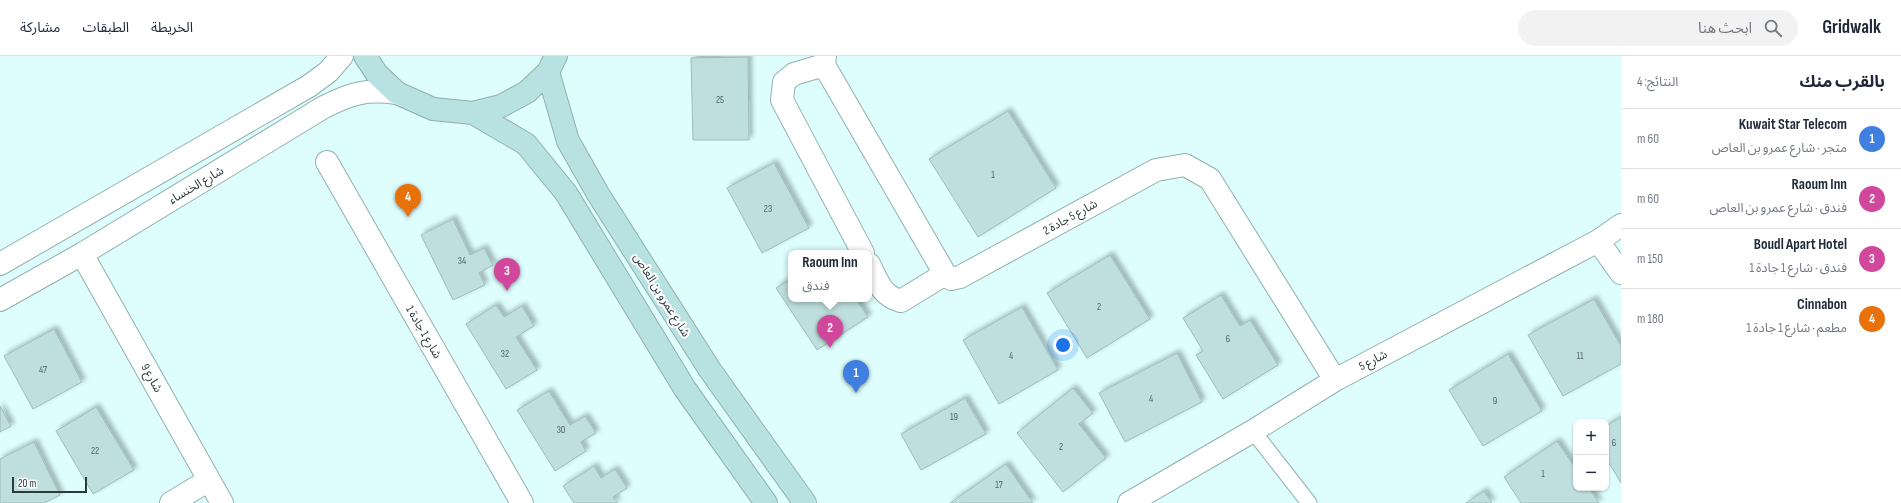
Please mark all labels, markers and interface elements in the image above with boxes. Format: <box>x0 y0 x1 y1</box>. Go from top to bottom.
search box <box>1518 10 1798 46</box>
text: Gridwalk <box>1822 16 1881 39</box>
icon: search <box>1762 17 1784 39</box>
text: مشاركة <box>20 19 60 36</box>
text: الطبقات <box>82 19 129 36</box>
text: الخريطة <box>151 19 193 36</box>
text: ابحث هنا <box>1698 19 1752 38</box>
text: بالقرب منك <box>1799 72 1885 92</box>
text: النتائج: 4 <box>1637 74 1678 90</box>
house number: 25 <box>716 94 724 106</box>
text: Kuwait Star Telecom <box>1739 115 1847 134</box>
text: 60 m <box>1637 131 1659 147</box>
text: 1 <box>1869 131 1875 147</box>
text: متجر · شارع عمرو بن العاص <box>1712 140 1847 156</box>
street label: شارع الخنساء <box>166 163 227 209</box>
house number: 1 <box>991 169 995 181</box>
text: Raoum Inn <box>1792 175 1847 194</box>
pin: 4 <box>395 184 421 217</box>
text: 60 m <box>1637 191 1659 207</box>
text: 2 <box>1869 191 1875 207</box>
street label: شارع 5 جادة 2 <box>1040 196 1101 239</box>
text: فندق · شارع عمرو بن العاص <box>1709 200 1847 216</box>
house number: 23 <box>764 203 772 215</box>
text: Boudl Apart Hotel <box>1754 235 1847 254</box>
popup <box>788 250 872 302</box>
street label: شارع عمرو بن العاص <box>629 251 693 340</box>
text: 150 m <box>1637 251 1663 267</box>
text: 3 <box>1869 251 1875 267</box>
text: Raoum Inn <box>802 253 858 272</box>
house number: 34 <box>458 255 466 267</box>
pin: 3 <box>494 258 520 291</box>
text: فندق · شارع 1 جادة 1 <box>1749 260 1847 276</box>
text: فندق <box>802 278 830 294</box>
text: Cinnabon <box>1797 295 1847 314</box>
house number: 2 <box>1097 301 1101 313</box>
street label: شارع 1 جادة 1 <box>402 303 445 362</box>
text: 180 m <box>1637 311 1663 327</box>
text: 4 <box>1869 311 1875 327</box>
pin: 2 <box>817 315 843 348</box>
text: مطعم · شارع 1 جادة 1 <box>1747 320 1847 336</box>
house number: 6 <box>1226 333 1230 345</box>
your location <box>1053 335 1073 355</box>
street label: شارع 5 <box>1356 347 1391 375</box>
house number: 32 <box>501 348 509 360</box>
house number: 4 <box>1009 350 1013 362</box>
house number: 11 <box>1577 350 1584 362</box>
pin: 1 <box>843 360 869 393</box>
street label: شارع 9 <box>137 361 166 396</box>
house number: 47 <box>39 364 47 376</box>
house number: 4 <box>1149 393 1153 405</box>
house number: 9 <box>1493 395 1497 407</box>
house number: 19 <box>950 411 958 423</box>
map controls <box>1573 419 1609 491</box>
button: + <box>1573 419 1609 455</box>
house number: 30 <box>557 424 565 436</box>
house number: 6 <box>1612 437 1616 449</box>
house number: 2 <box>1059 441 1063 453</box>
house number: 22 <box>91 445 99 457</box>
button: − <box>1573 455 1609 491</box>
house number: 1 <box>1541 468 1545 480</box>
scale bar <box>12 475 87 494</box>
text: 20 m <box>18 477 36 490</box>
house number: 17 <box>995 479 1003 491</box>

